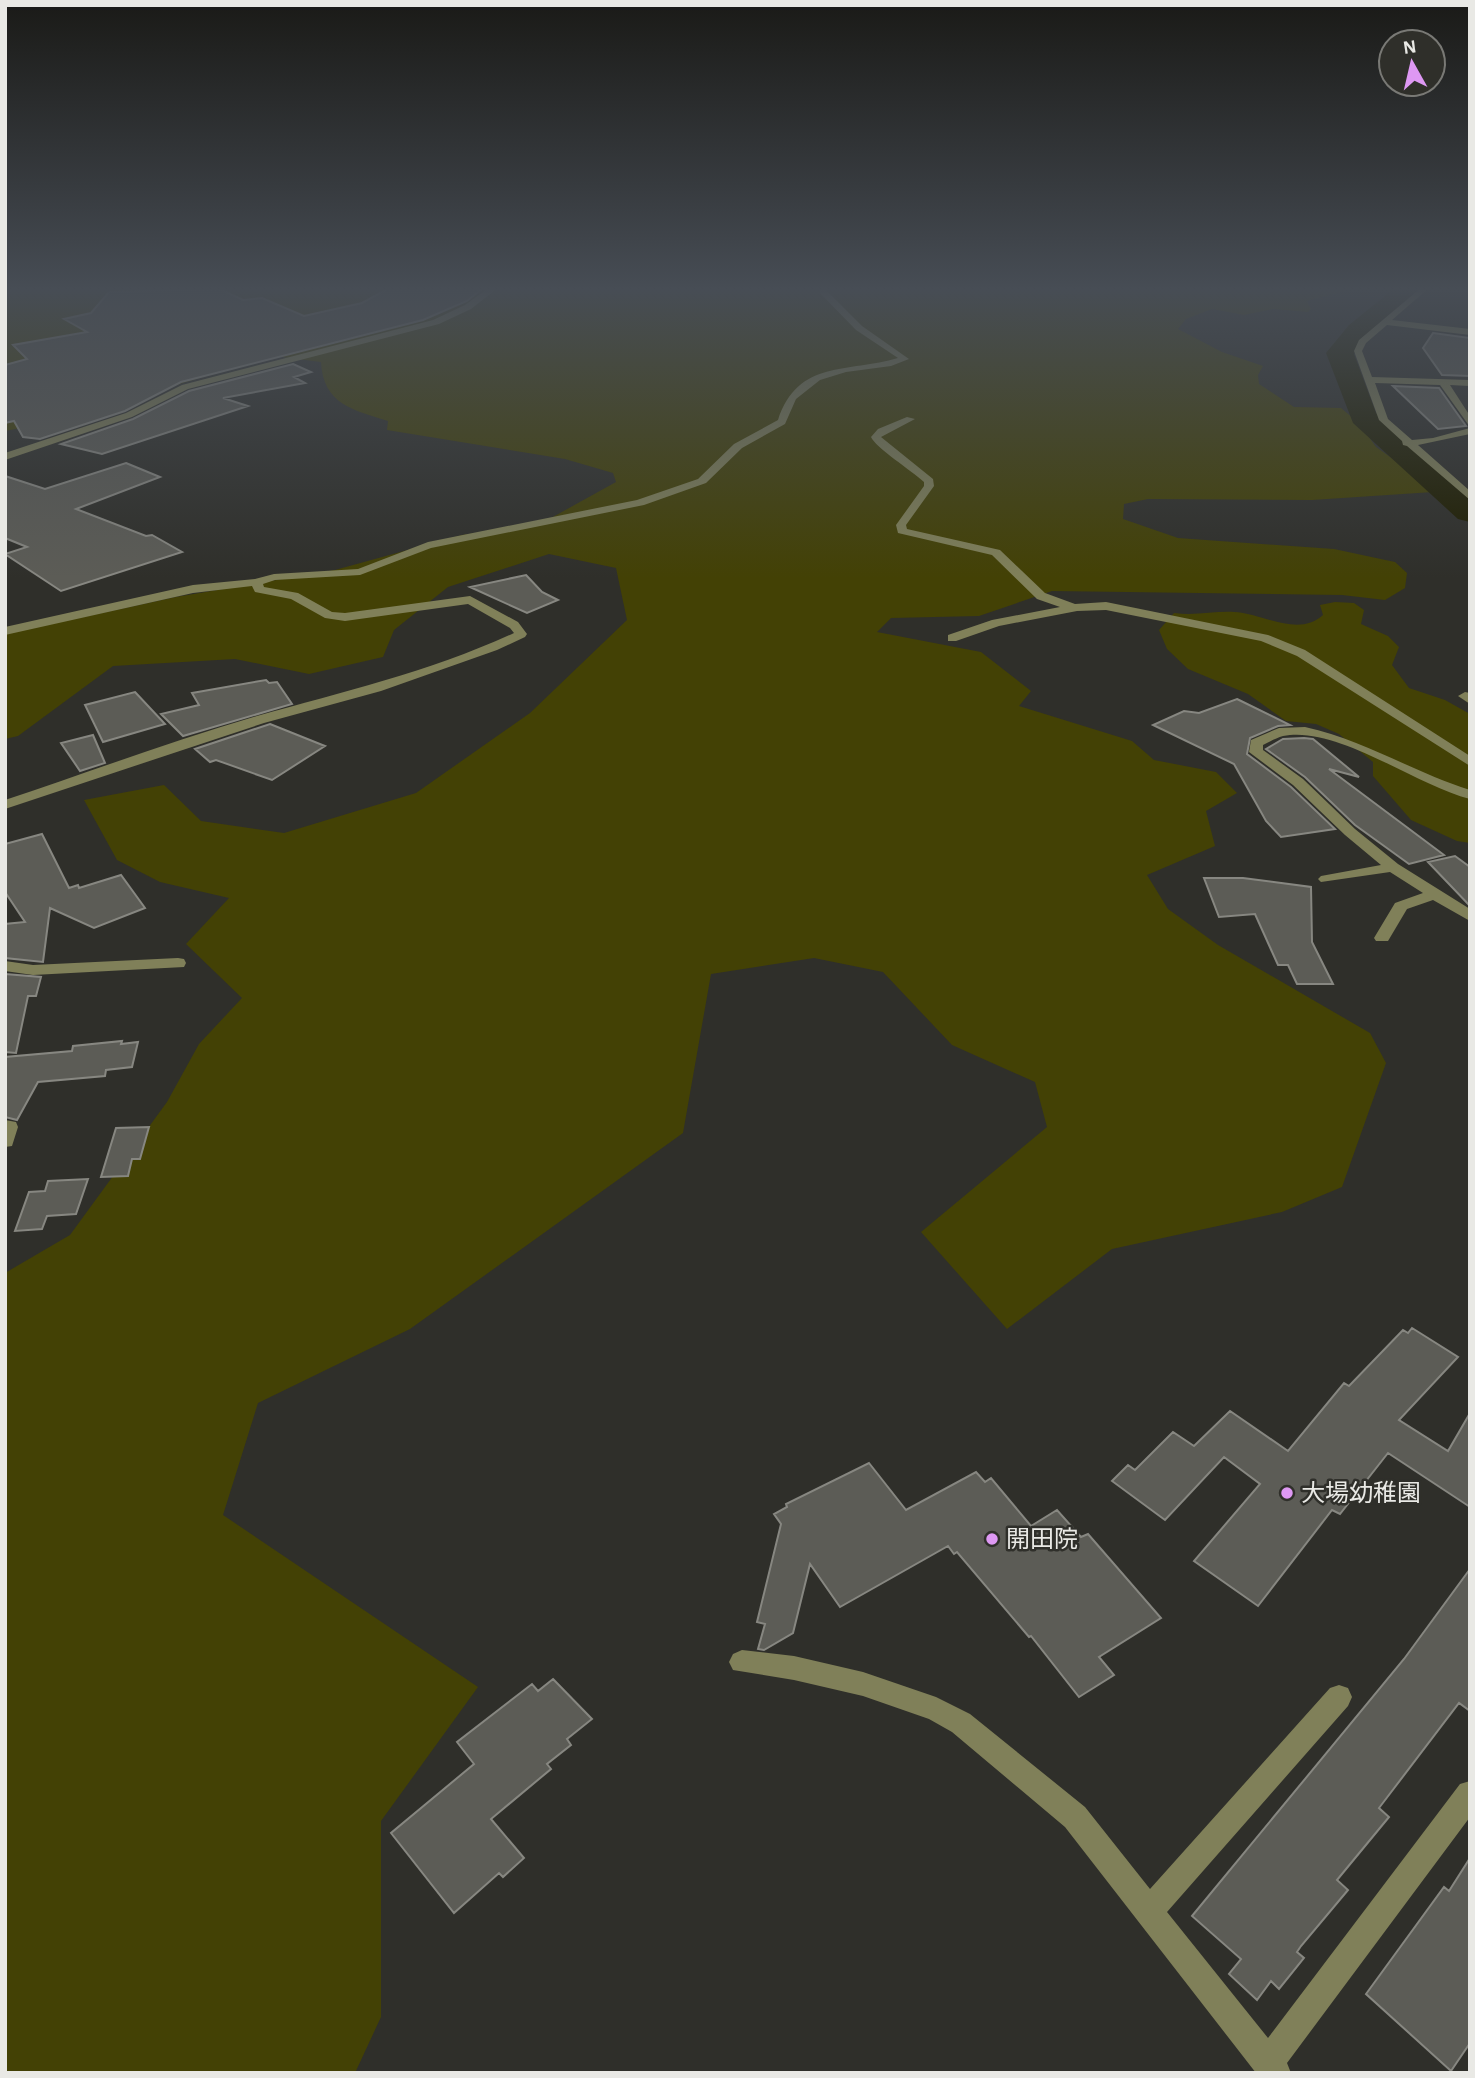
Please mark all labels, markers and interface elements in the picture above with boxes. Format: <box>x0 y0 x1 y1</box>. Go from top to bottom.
north arrow <box>1377 28 1447 98</box>
text: N <box>1402 37 1418 58</box>
place label: 大場幼稚園 <box>1301 1480 1421 1506</box>
marker: 大場幼稚園 <box>1279 1485 1295 1501</box>
place label: 開田院 <box>1006 1527 1078 1552</box>
marker: 開田院 <box>984 1531 1000 1547</box>

